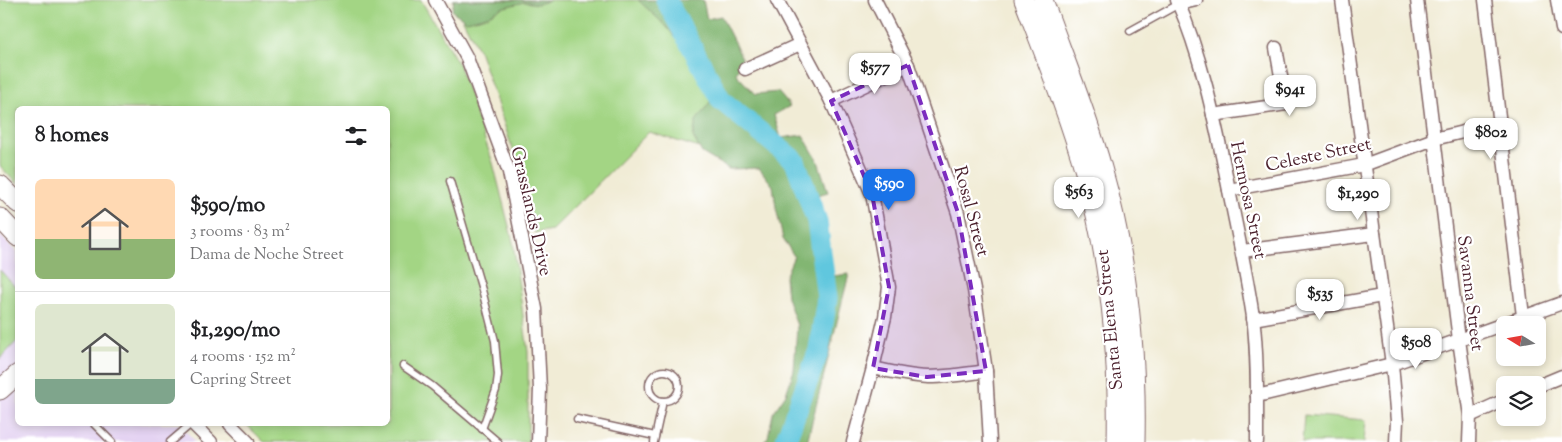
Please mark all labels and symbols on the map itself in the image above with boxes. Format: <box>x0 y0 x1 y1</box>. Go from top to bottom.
pin: $577 <box>845 52 905 95</box>
pin: $941 <box>1260 74 1320 117</box>
pin: $802 <box>1461 118 1521 160</box>
street label: Celeste Street <box>1263 132 1374 180</box>
street label: Hermosa Street <box>1222 139 1272 262</box>
street label: Grasslands Drive <box>503 144 558 279</box>
street label: Rosal Street <box>945 163 995 260</box>
pin: $590 <box>859 168 919 211</box>
pin: $563 <box>1049 176 1109 219</box>
pin: $1,290 <box>1317 178 1399 221</box>
street label: Savanna Street <box>1449 234 1489 353</box>
street label: Santa Elena Street <box>1091 248 1131 391</box>
pin: $535 <box>1290 278 1350 321</box>
north arrow <box>1496 316 1546 366</box>
pin: $508 <box>1386 328 1446 370</box>

